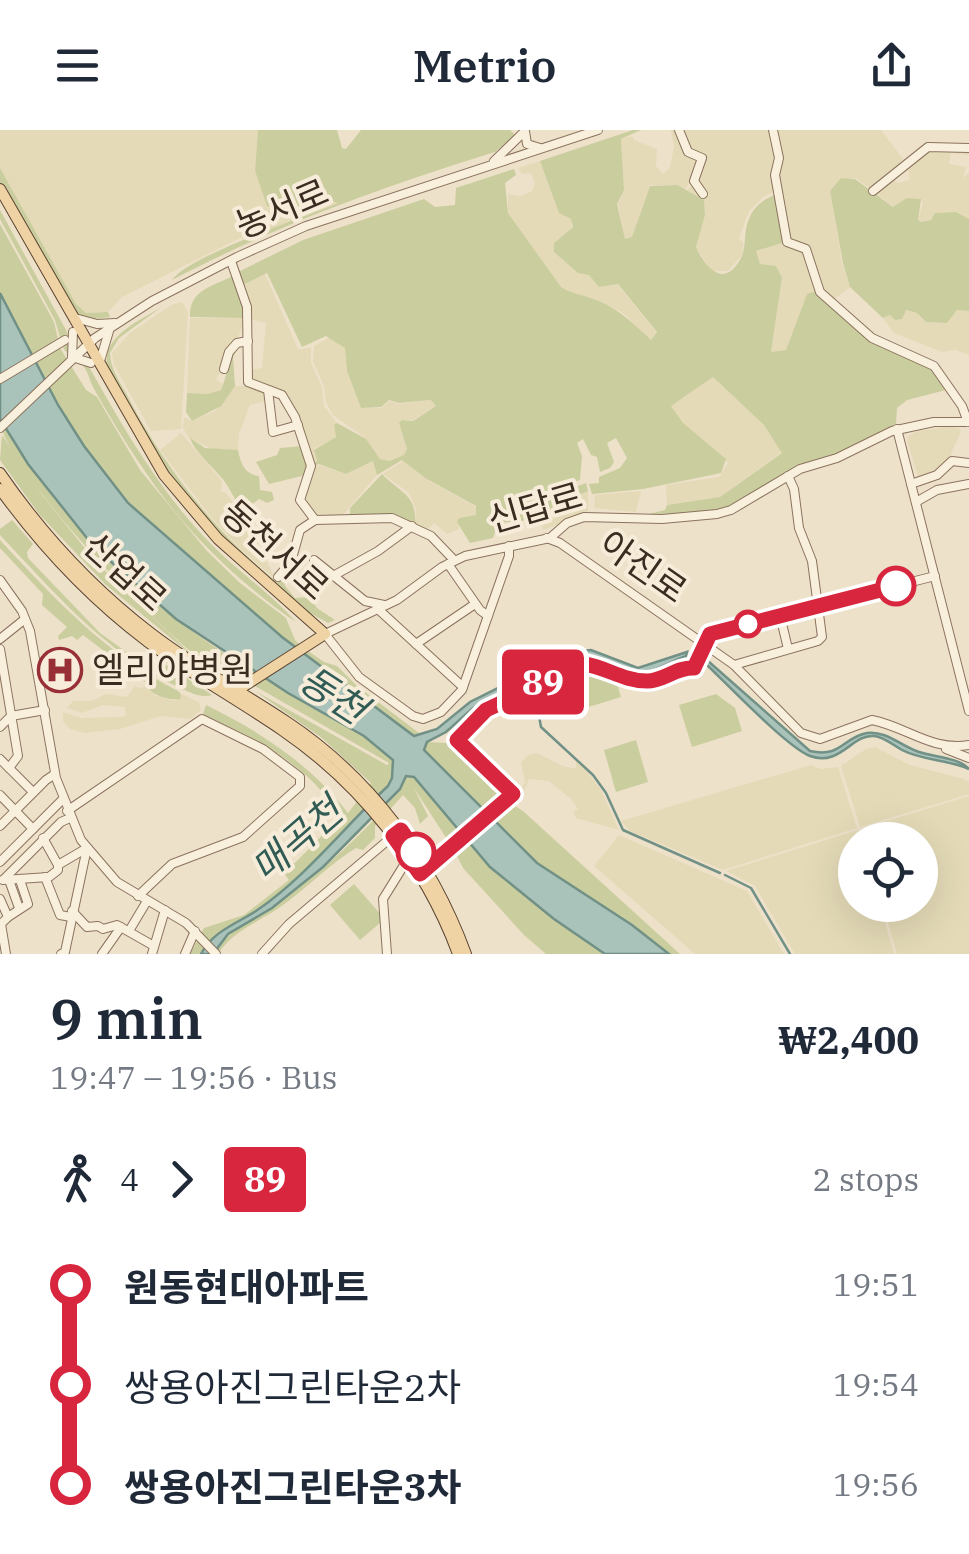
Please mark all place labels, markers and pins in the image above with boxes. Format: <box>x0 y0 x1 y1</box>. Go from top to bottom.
unlabelled marker <box>877 567 915 605</box>
unlabelled marker <box>735 611 761 637</box>
place label: 엘리야병원 <box>92 646 253 692</box>
hospital icon: 엘리야병원 <box>37 647 83 693</box>
unlabelled marker <box>397 833 435 871</box>

